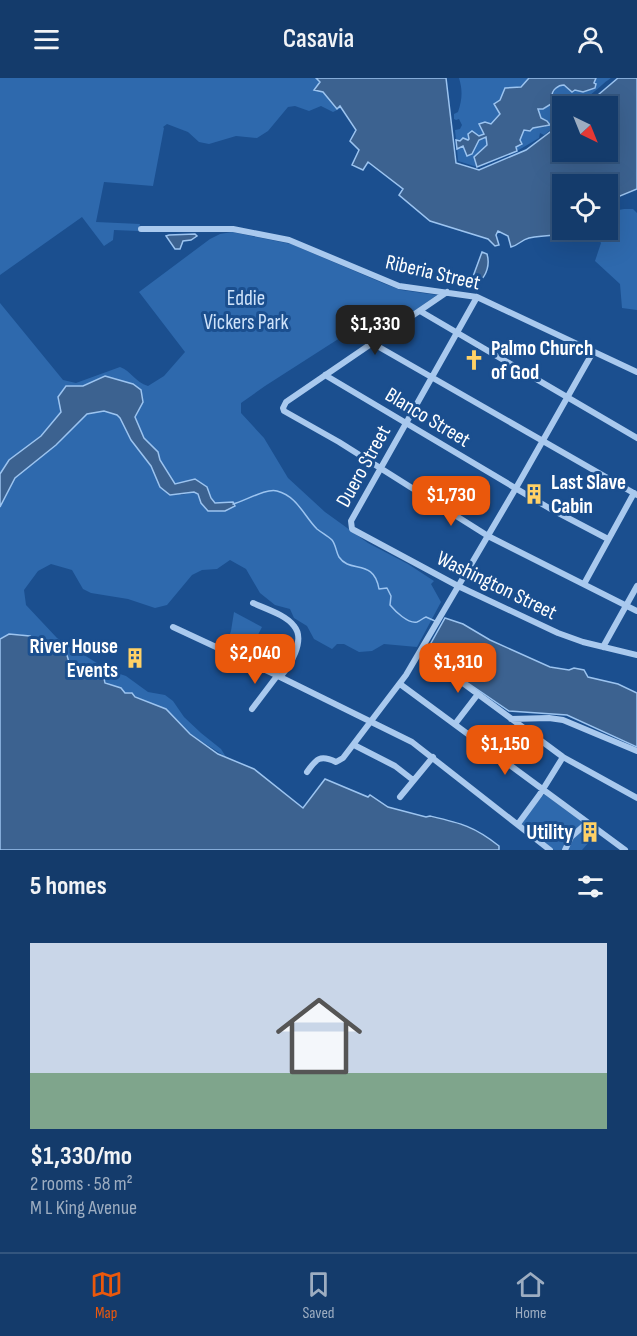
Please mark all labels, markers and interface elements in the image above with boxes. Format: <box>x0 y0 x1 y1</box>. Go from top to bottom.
icon: menu <box>30 23 63 56</box>
text: Casavia <box>283 23 354 55</box>
icon: person <box>574 23 607 56</box>
north arrow <box>552 96 618 162</box>
map controls <box>552 96 618 240</box>
button: locate <box>552 174 618 240</box>
street label: Riberia Street <box>383 249 483 296</box>
park label: Eddie Vickers Park <box>203 286 289 335</box>
pin: $1,330 <box>326 305 424 356</box>
text: $1,330 <box>350 312 400 336</box>
place label: Palmo Church of God <box>491 336 593 385</box>
church icon: Palmo Church of God <box>462 348 486 372</box>
street label: Blanco Street <box>381 382 475 453</box>
street label: Duero Street <box>331 421 396 511</box>
place label: Last Slave Cabin <box>551 470 626 519</box>
pin: $1,730 <box>402 476 500 527</box>
building icon: Last Slave Cabin <box>522 482 546 506</box>
text: $1,730 <box>426 483 476 507</box>
street label: Washington Street <box>433 546 561 625</box>
place label: River House Events <box>30 634 118 683</box>
pin: $2,040 <box>206 634 304 685</box>
text: $2,040 <box>229 641 281 665</box>
pin: $1,310 <box>409 643 507 694</box>
building icon: River House Events <box>123 646 147 670</box>
text: $1,310 <box>433 650 483 674</box>
pin: $1,150 <box>456 725 554 776</box>
text: $1,150 <box>480 732 530 756</box>
place label: Utility <box>526 820 573 845</box>
building icon: Utility <box>578 820 602 844</box>
icon: filters <box>574 870 607 903</box>
text: 5 homes <box>30 871 107 902</box>
icon: home <box>265 982 373 1090</box>
text: $1,330/mo <box>30 1141 132 1172</box>
text: 2 rooms · 58 m² <box>30 1172 133 1196</box>
text: M L King Avenue <box>30 1196 137 1220</box>
tab: Map <box>90 1268 123 1323</box>
tab: Saved <box>302 1268 335 1323</box>
tab: Home <box>514 1268 547 1323</box>

